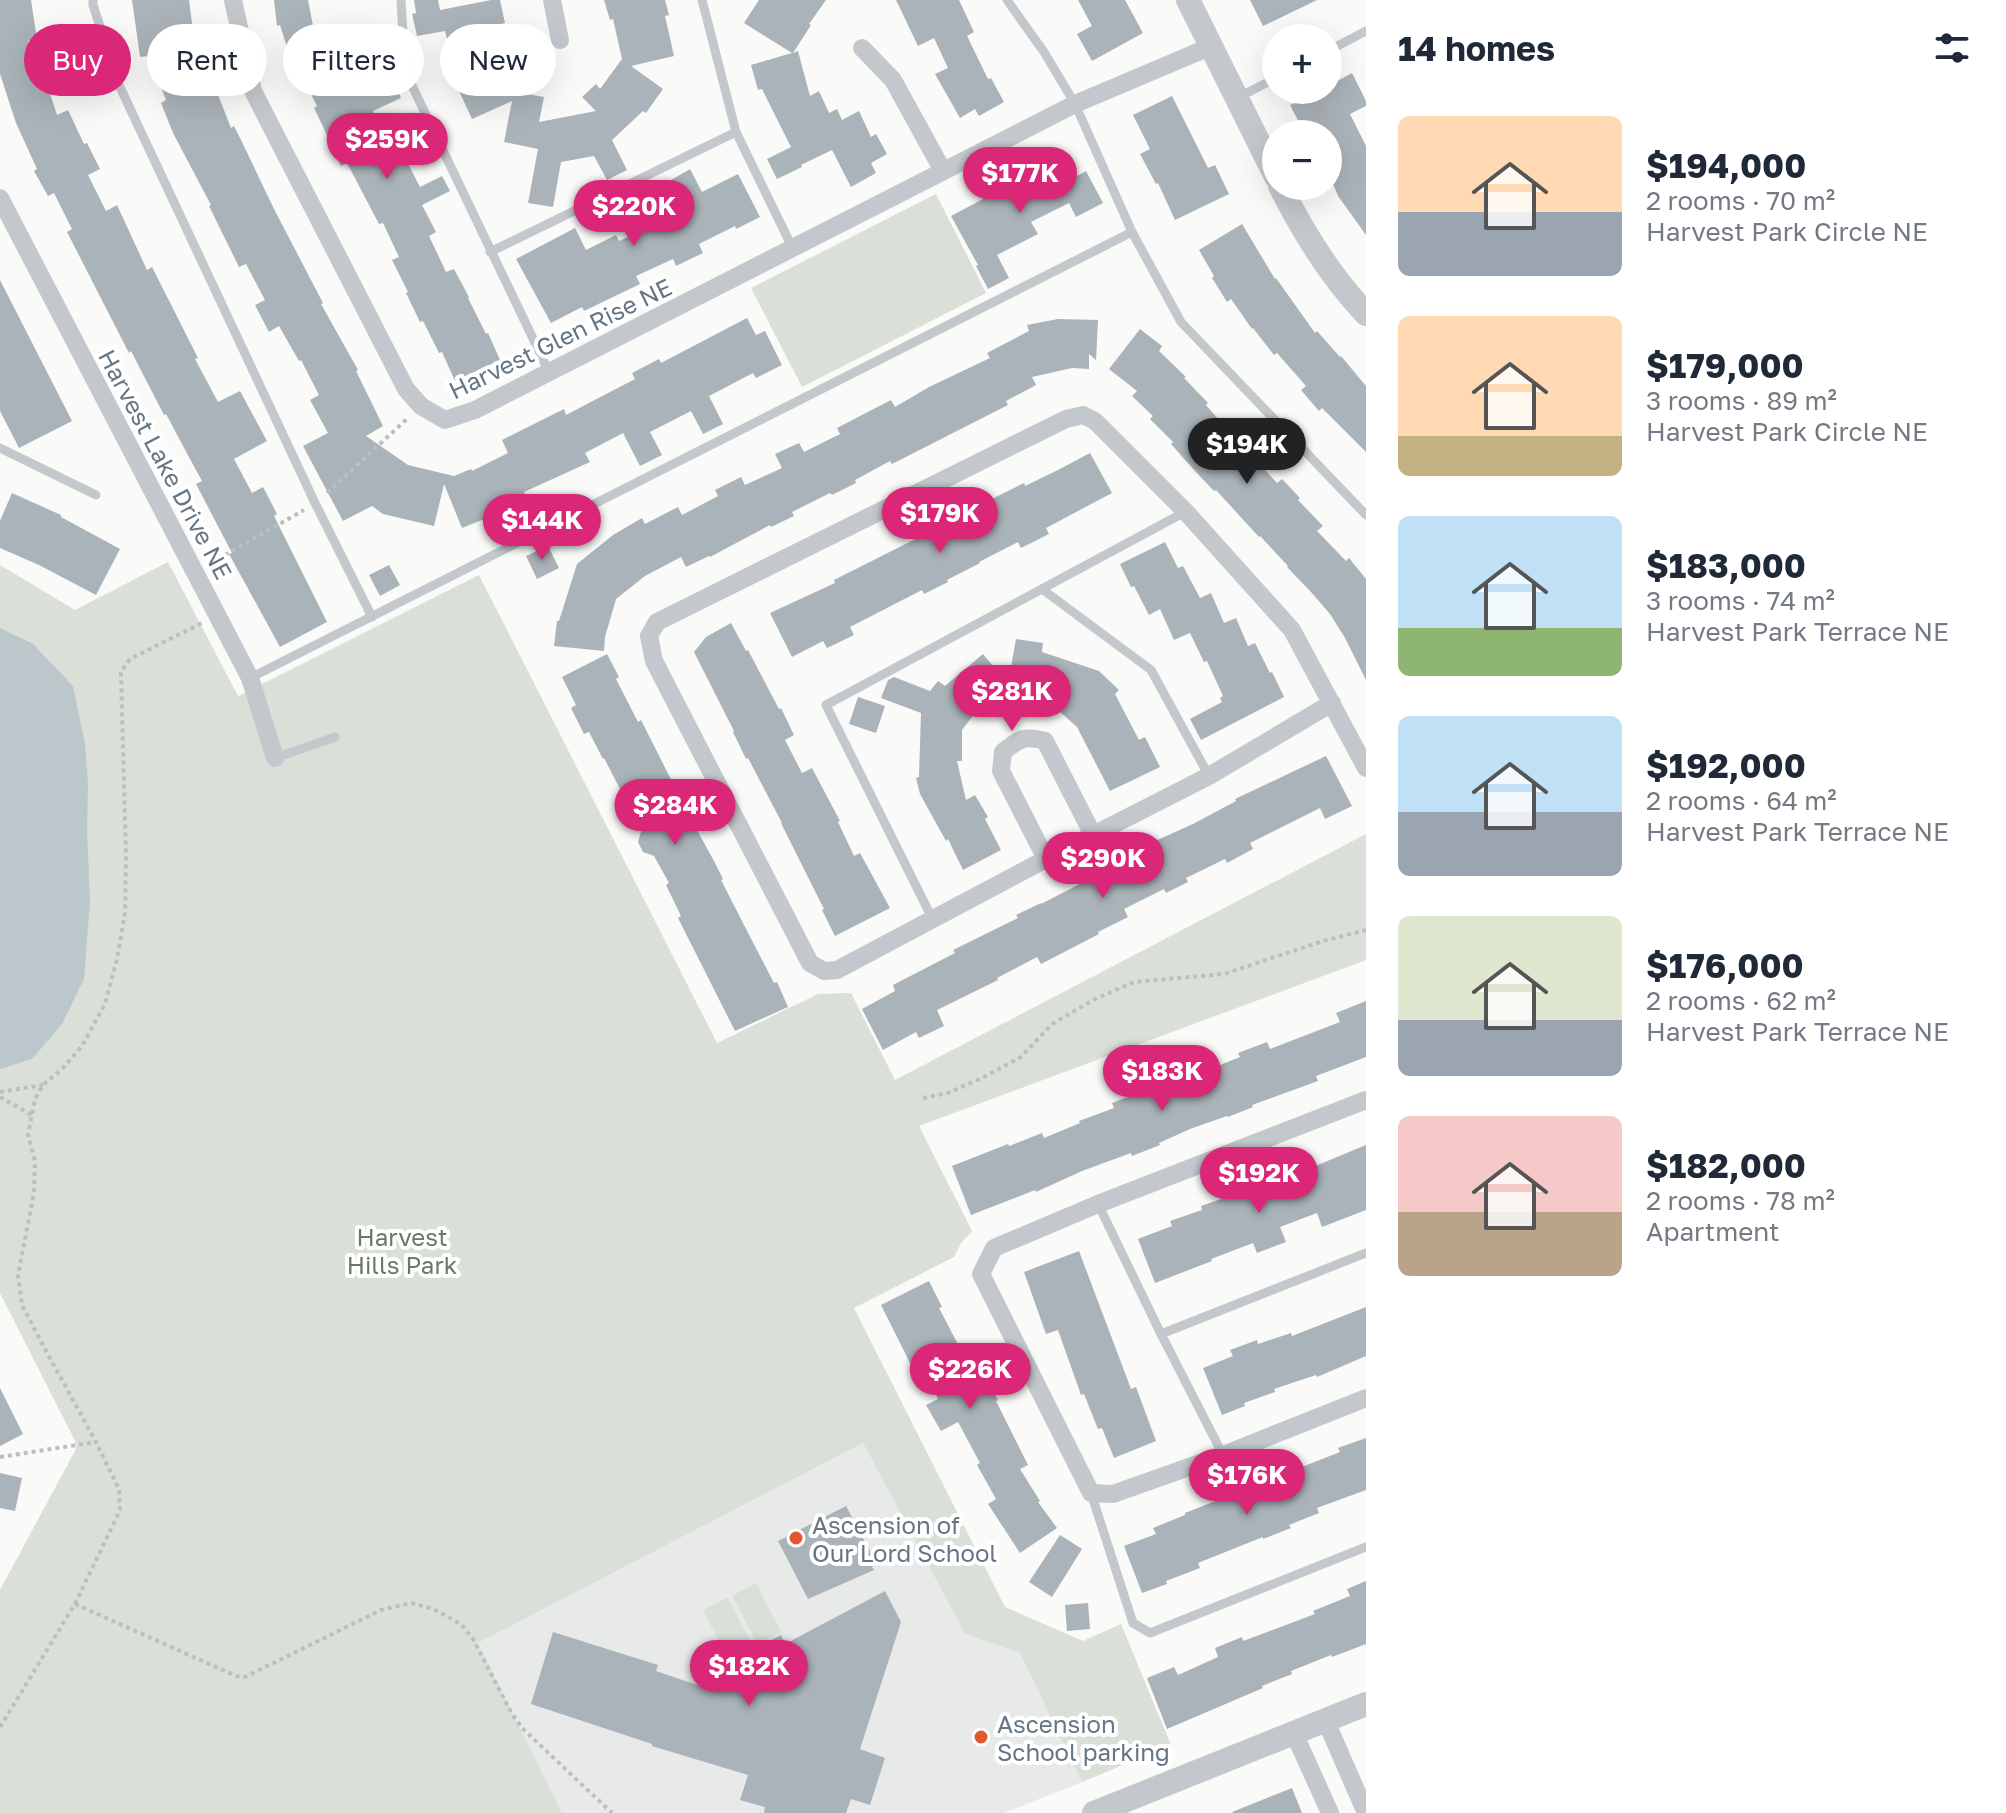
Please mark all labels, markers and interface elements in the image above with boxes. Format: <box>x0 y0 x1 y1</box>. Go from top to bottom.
chip: Buy <box>24 24 131 96</box>
chip: Rent <box>147 24 267 96</box>
chip: Filters <box>283 24 424 96</box>
chip: New <box>440 24 556 96</box>
map controls <box>1262 24 1342 200</box>
button: + <box>1262 24 1342 104</box>
icon: filters <box>1930 26 1974 70</box>
text: 14 homes <box>1398 28 1555 68</box>
pin: $259K <box>331 113 443 181</box>
button: − <box>1262 120 1342 200</box>
text: $259K <box>345 123 429 154</box>
text: $194,000 <box>1646 145 1806 185</box>
pin: $177K <box>964 147 1076 215</box>
icon: home <box>1462 148 1558 244</box>
text: $177K <box>981 157 1059 188</box>
pin: $220K <box>578 180 690 248</box>
text: 2 rooms · 70 m² <box>1646 185 1835 216</box>
text: $220K <box>592 190 676 221</box>
text: Harvest Park Circle NE <box>1646 216 1928 247</box>
street label: Harvest Glen Rise NE <box>444 271 676 405</box>
street label: Harvest Lake Drive NE <box>93 344 239 584</box>
text: $179,000 <box>1646 345 1804 385</box>
icon: home <box>1462 348 1558 444</box>
text: 3 rooms · 89 m² <box>1646 385 1837 416</box>
text: Harvest Park Circle NE <box>1646 416 1928 447</box>
pin: $194K <box>1191 418 1303 486</box>
text: $194K <box>1206 428 1288 459</box>
pin: $179K <box>884 487 996 555</box>
pin: $144K <box>486 494 598 562</box>
text: $179K <box>900 497 980 528</box>
text: $144K <box>501 504 583 535</box>
text: $183,000 <box>1646 545 1806 585</box>
icon: home <box>1462 548 1558 644</box>
text: 3 rooms · 74 m² <box>1646 585 1835 616</box>
text: Harvest Park Terrace NE <box>1646 616 1949 647</box>
pin: $281K <box>956 665 1068 733</box>
text: $281K <box>971 675 1053 706</box>
text: $192,000 <box>1646 745 1806 785</box>
icon: home <box>1462 748 1558 844</box>
pin: $284K <box>619 779 731 847</box>
text: 2 rooms · 64 m² <box>1646 785 1837 816</box>
text: $284K <box>632 789 718 820</box>
text: Harvest Park Terrace NE <box>1646 816 1949 847</box>
pin: $290K <box>1047 832 1159 900</box>
text: $290K <box>1060 842 1146 873</box>
text: $176,000 <box>1646 945 1804 985</box>
icon: home <box>1462 948 1558 1044</box>
text: 2 rooms · 62 m² <box>1646 985 1836 1016</box>
text: Harvest Park Terrace NE <box>1646 1016 1949 1047</box>
pin: $183K <box>1106 1045 1218 1113</box>
text: $183K <box>1121 1055 1203 1086</box>
text: $182,000 <box>1646 1145 1806 1185</box>
pin: $192K <box>1203 1147 1315 1215</box>
icon: home <box>1462 1148 1558 1244</box>
text: $192K <box>1218 1157 1300 1188</box>
text: 2 rooms · 78 m² <box>1646 1185 1835 1216</box>
text: Apartment <box>1646 1216 1779 1247</box>
park label: Harvest Hills Park <box>347 1222 457 1279</box>
pin: $226K <box>914 1343 1026 1411</box>
text: $226K <box>928 1353 1012 1384</box>
pin: $176K <box>1191 1449 1303 1517</box>
text: $176K <box>1207 1459 1287 1490</box>
place label: Ascension of Our Lord School <box>812 1510 997 1567</box>
marker: Ascension of Our Lord School <box>787 1529 805 1547</box>
pin: $182K <box>693 1640 805 1708</box>
text: $182K <box>708 1650 790 1681</box>
place label: Ascension School parking <box>997 1709 1170 1766</box>
marker: Ascension School parking <box>972 1728 990 1746</box>

